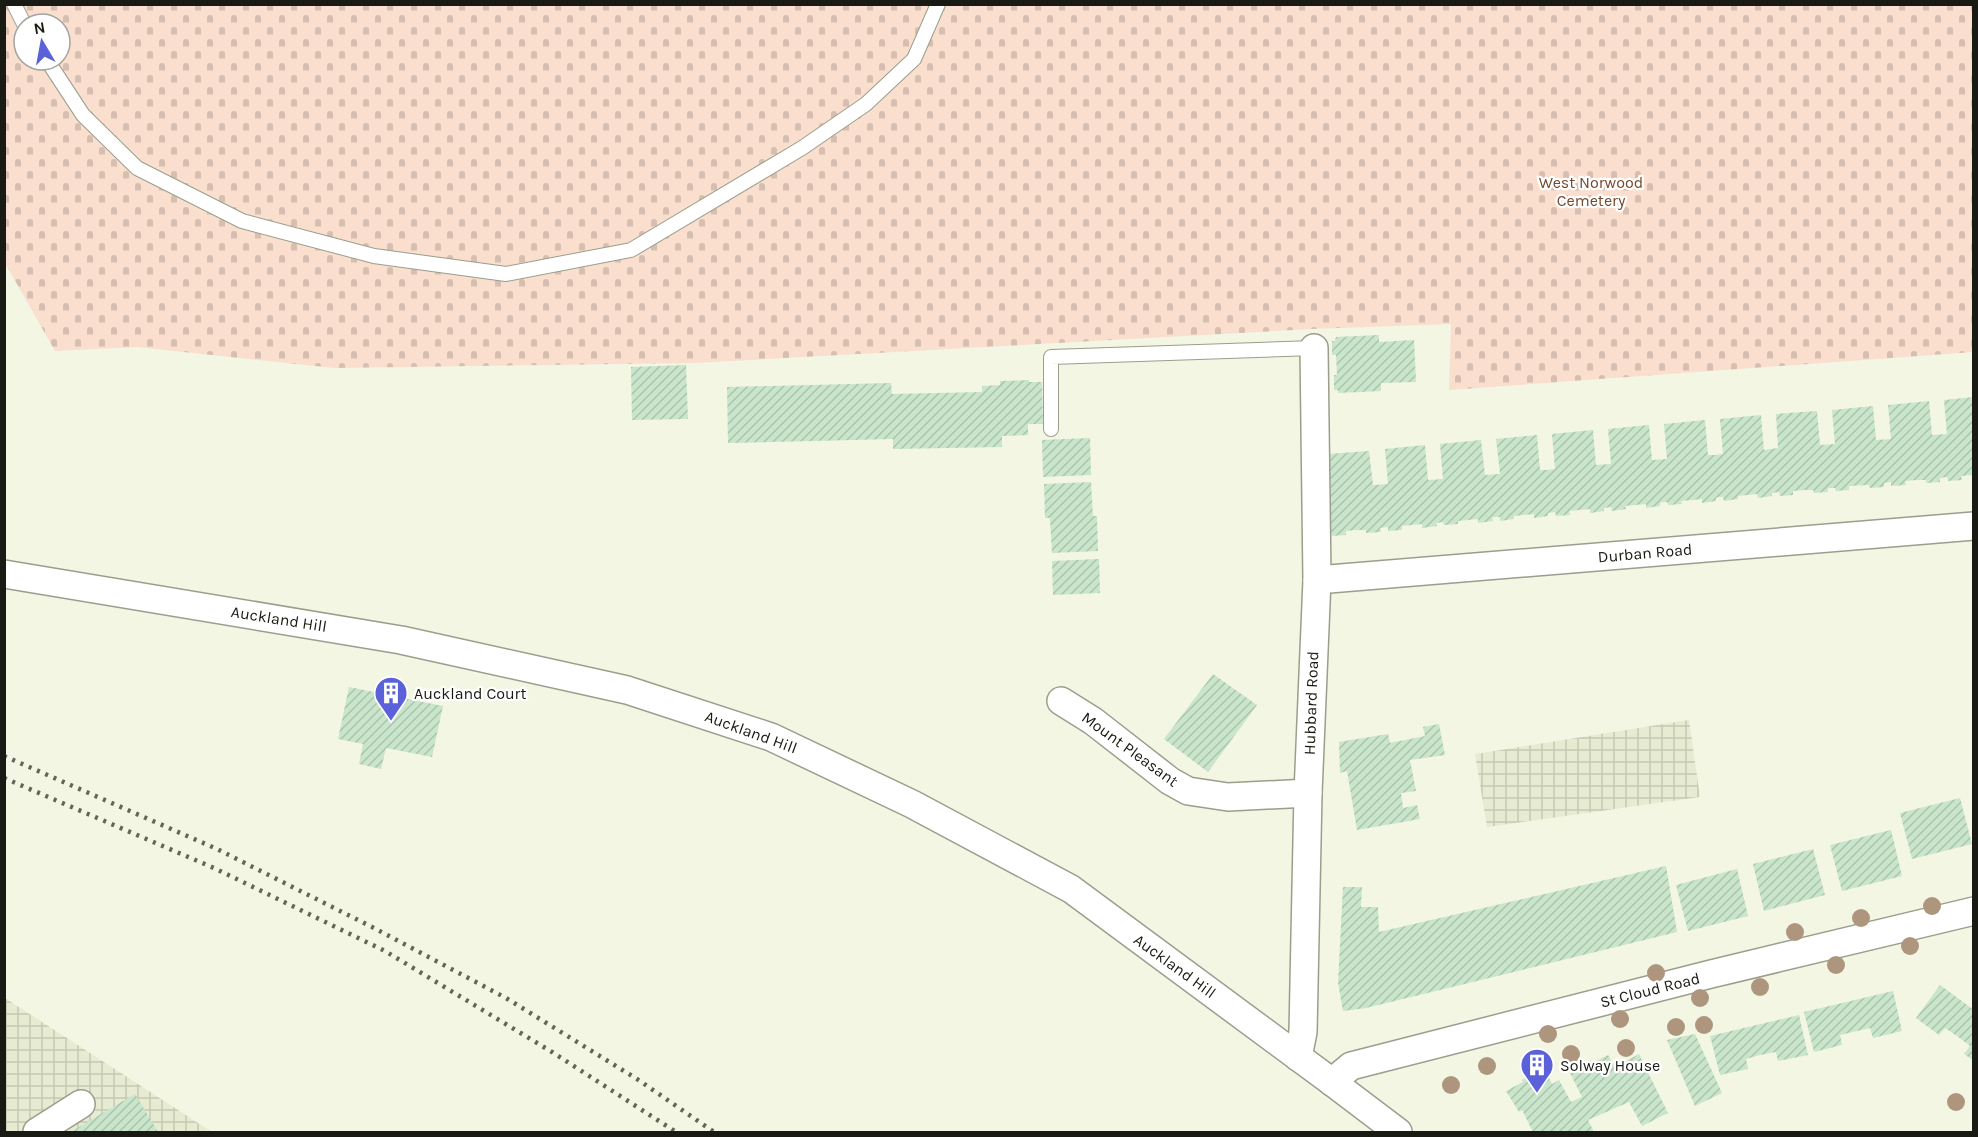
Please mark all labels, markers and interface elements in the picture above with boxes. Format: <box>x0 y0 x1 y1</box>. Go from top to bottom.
north arrow <box>12 12 72 72</box>
text: N <box>32 17 47 38</box>
park label: West Norwood Cemetery <box>1539 173 1643 210</box>
street label: Durban Road <box>1597 539 1693 567</box>
street label: Auckland Hill <box>230 602 328 636</box>
street label: Hubbard Road <box>1300 651 1322 755</box>
building icon: Auckland Court <box>373 675 409 722</box>
place label: Auckland Court <box>414 684 526 703</box>
street label: Auckland Hill <box>702 707 800 757</box>
street label: Mount Pleasant <box>1078 708 1182 790</box>
street label: Auckland Hill <box>1130 930 1220 1002</box>
street label: St Cloud Road <box>1598 968 1702 1012</box>
building icon: Solway House <box>1519 1047 1555 1094</box>
place label: Solway House <box>1560 1056 1660 1075</box>

